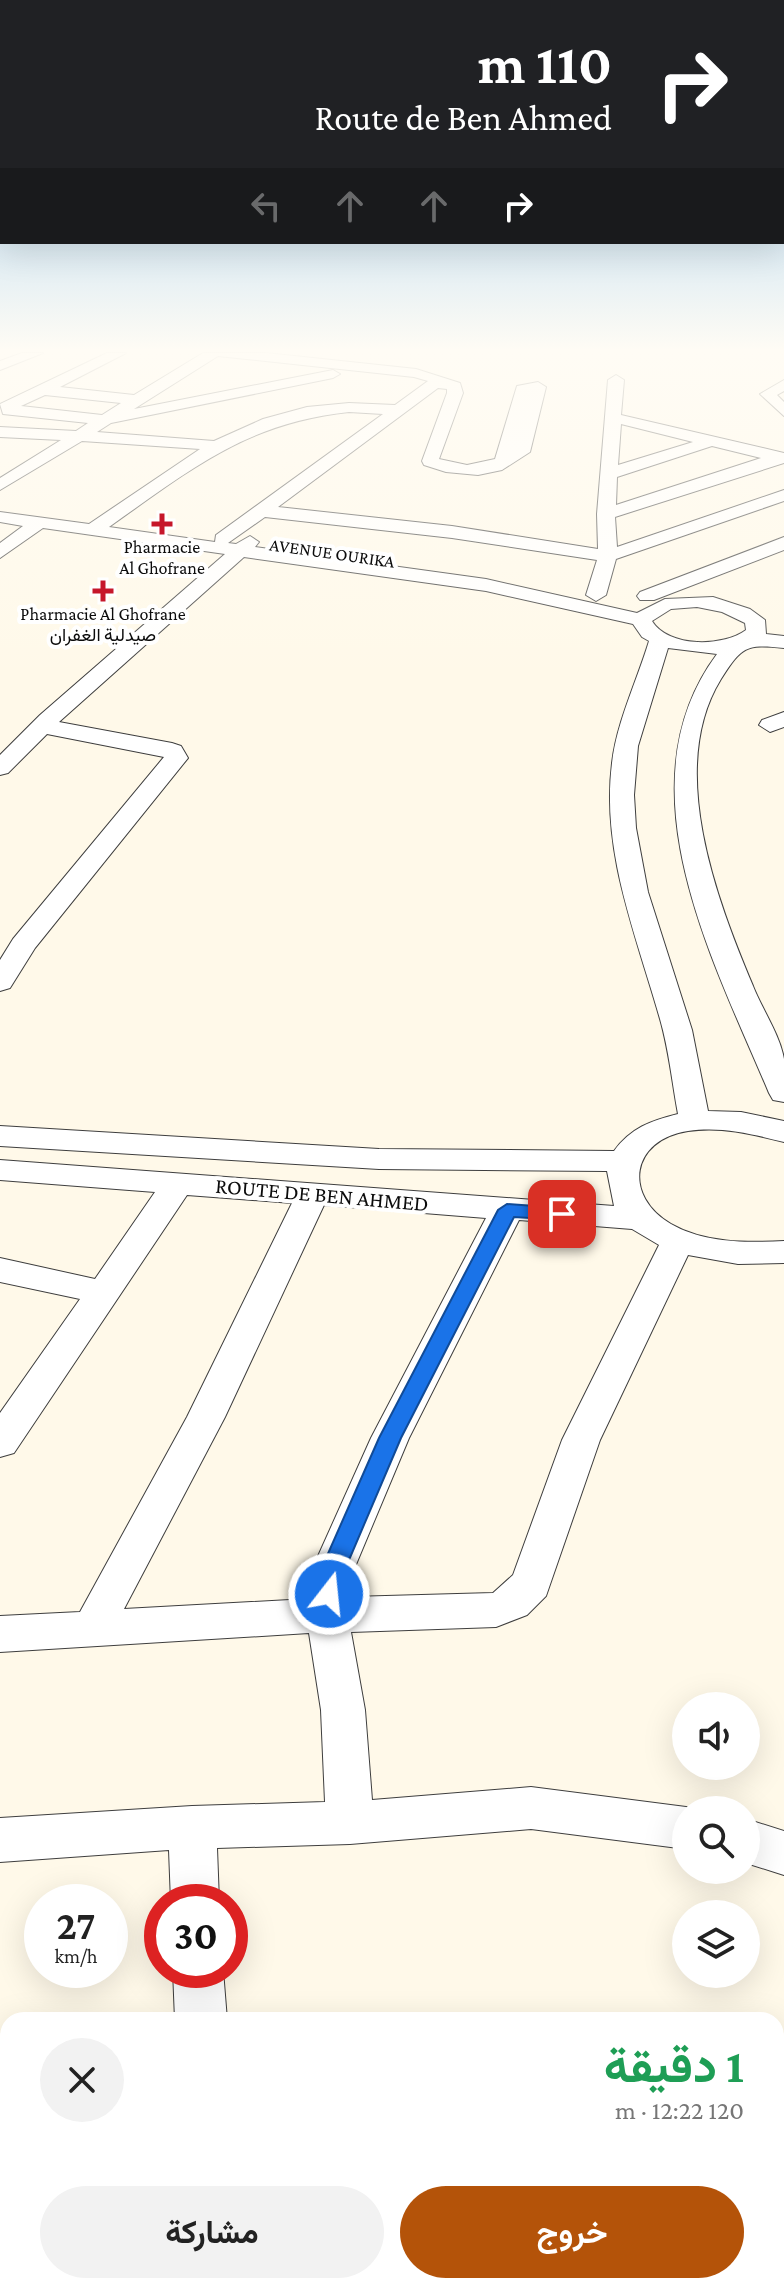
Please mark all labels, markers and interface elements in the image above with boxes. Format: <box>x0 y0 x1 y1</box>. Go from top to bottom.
icon: right <box>640 32 744 136</box>
text: 110 m <box>478 33 612 95</box>
text: Route de Ben Ahmed <box>315 98 612 138</box>
icon: left <box>244 184 288 228</box>
icon: ahead <box>328 184 372 228</box>
icon: ahead <box>412 184 456 228</box>
icon: right <box>496 184 540 228</box>
marker: Pharmacie Al Ghofrane <box>153 515 171 533</box>
street label: AVENUE OURIKA <box>268 534 397 572</box>
place label: Pharmacie Al Ghofrane <box>119 537 205 578</box>
marker: Pharmacie Al Ghofrane صيدلية الغفران <box>94 582 112 600</box>
place label: Pharmacie Al Ghofrane صيدلية الغفران <box>20 604 186 646</box>
street label: ROUTE DE BEN AHMED <box>214 1173 430 1216</box>
pin <box>528 1180 596 1248</box>
icon: arrive <box>540 1192 584 1236</box>
position arrow <box>287 1552 371 1636</box>
map controls <box>672 1692 760 1988</box>
button: sound <box>672 1692 760 1780</box>
button: search <box>672 1796 760 1884</box>
speed limit sign: 30 <box>144 1884 248 1988</box>
button: layers <box>672 1900 760 1988</box>
text: 27 <box>57 1903 95 1948</box>
text: km/h <box>54 1945 98 1967</box>
button: close <box>40 2038 124 2122</box>
text: 1 دقيقة <box>604 2039 744 2092</box>
text: 120 m · 12:22 <box>615 2096 744 2125</box>
button: مشاركة <box>40 2186 384 2278</box>
button: خروج <box>400 2186 744 2278</box>

